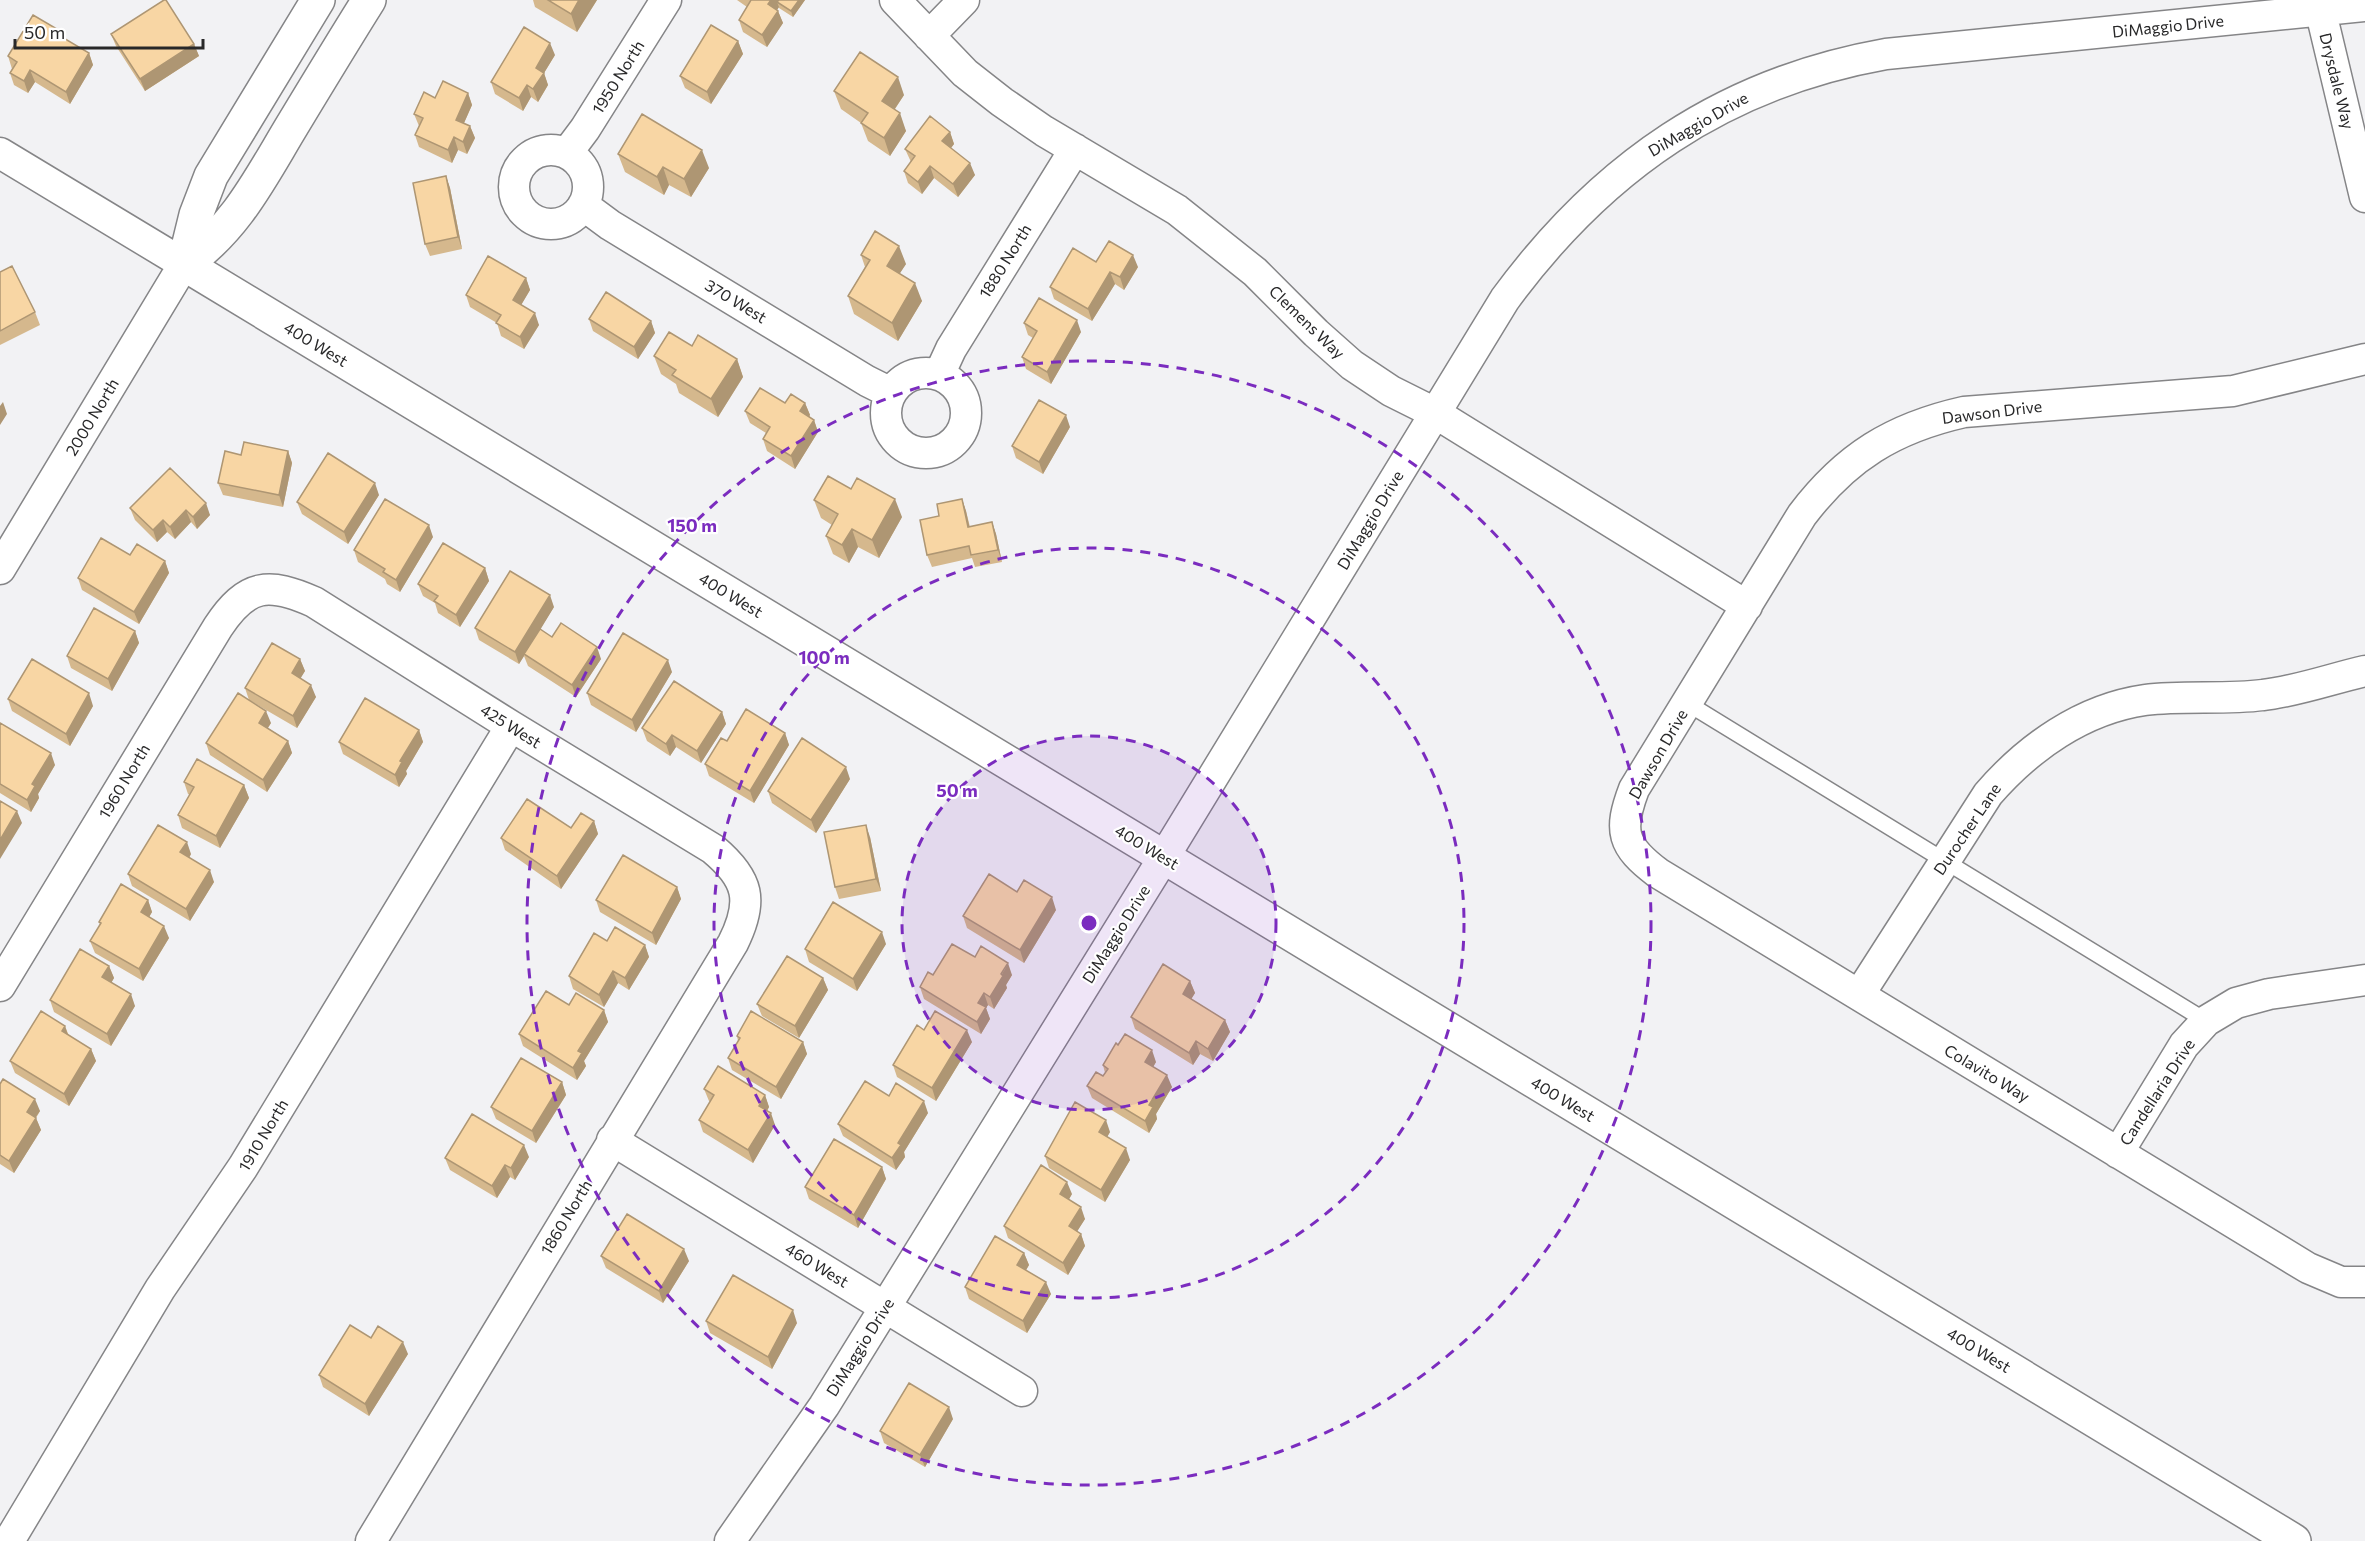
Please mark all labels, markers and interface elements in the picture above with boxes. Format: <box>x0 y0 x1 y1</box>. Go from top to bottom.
street label: DiMaggio Drive <box>2111 10 2225 41</box>
scale bar <box>15 12 202 50</box>
text: 50 m <box>24 21 65 43</box>
street label: Drysdale Way <box>2316 31 2359 131</box>
street label: 1950 North <box>588 37 648 117</box>
street label: DiMaggio Drive <box>1644 87 1751 160</box>
street label: 1880 North <box>974 220 1035 301</box>
street label: 370 West <box>702 275 771 327</box>
street label: Clemens Way <box>1266 281 1349 362</box>
street label: 400 West <box>281 317 352 370</box>
street label: 2000 North <box>61 375 122 459</box>
street label: Dawson Drive <box>1941 396 2043 427</box>
street label: DiMaggio Drive <box>1333 467 1407 573</box>
text: 150 m <box>667 514 717 536</box>
street label: 400 West <box>696 568 767 621</box>
text: 100 m <box>798 646 850 668</box>
street label: 425 West <box>477 700 545 752</box>
street label: Dawson Drive <box>1624 705 1691 802</box>
street label: 1960 North <box>94 740 153 821</box>
text: 50 m <box>936 779 978 801</box>
street label: Durocher Lane <box>1929 779 2004 878</box>
street label: 400 West <box>1112 820 1183 873</box>
street label: DiMaggio Drive <box>1078 881 1153 986</box>
centre of rings <box>1079 913 1099 933</box>
street label: Candellaria Drive <box>2115 1035 2198 1149</box>
street label: Colavito Way <box>1941 1040 2033 1105</box>
street label: 400 West <box>1528 1072 1599 1125</box>
street label: 1910 North <box>234 1095 291 1174</box>
street label: 1860 North <box>536 1176 595 1257</box>
street label: 460 West <box>782 1238 853 1291</box>
street label: DiMaggio Drive <box>822 1294 897 1399</box>
street label: 400 West <box>1944 1323 2015 1376</box>

